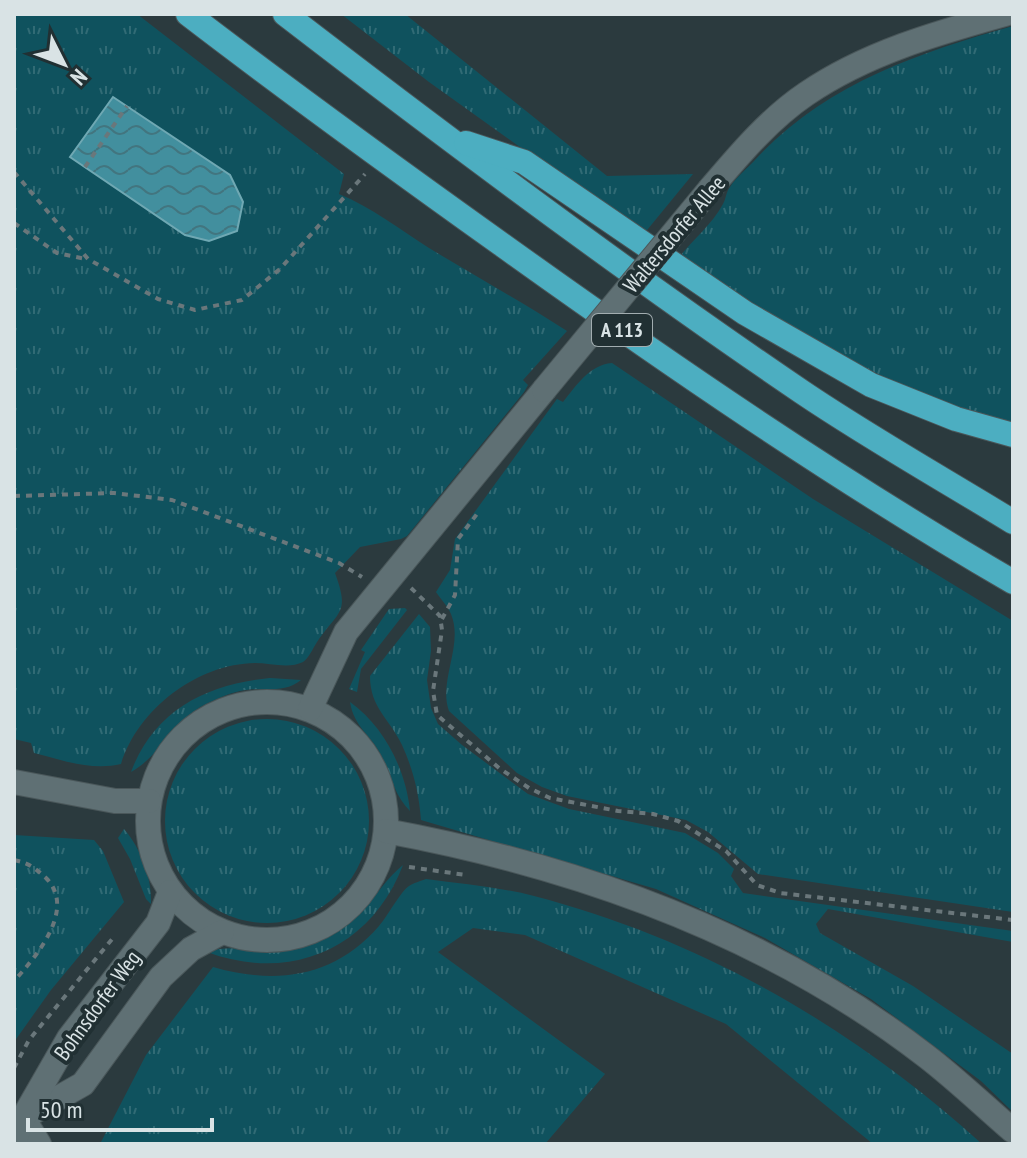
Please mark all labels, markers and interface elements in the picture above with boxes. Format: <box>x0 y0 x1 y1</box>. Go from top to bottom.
north arrow <box>24 24 104 104</box>
text: N <box>64 64 93 91</box>
street label: Waltersdorfer Allee <box>617 170 731 298</box>
road number: A 113 <box>592 314 652 346</box>
street label: Bohnsdorfer Weg <box>48 945 146 1065</box>
scale bar <box>28 1082 212 1132</box>
text: 50 m <box>40 1094 82 1125</box>

